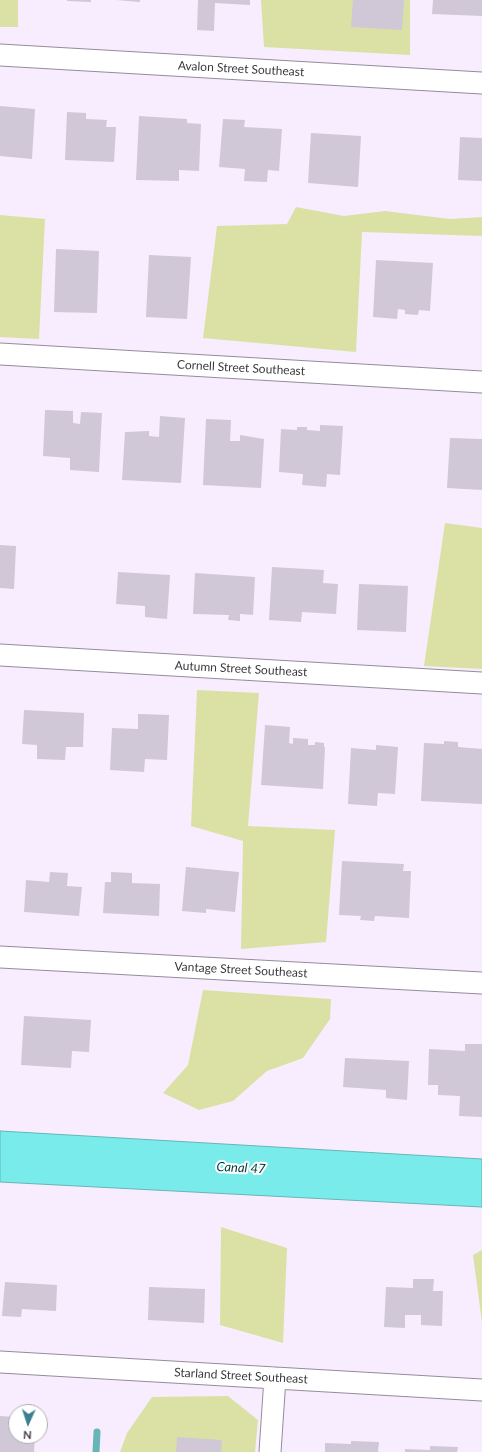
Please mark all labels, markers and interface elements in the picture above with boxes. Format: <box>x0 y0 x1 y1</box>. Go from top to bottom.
street label: Avalon Street Southeast <box>177 58 305 80</box>
street label: Cornell Street Southeast <box>177 357 305 379</box>
street label: Autumn Street Southeast <box>174 658 308 680</box>
street label: Vantage Street Southeast <box>174 959 308 981</box>
water label: Canal 47 <box>216 1159 266 1177</box>
street label: Starland Street Southeast <box>174 1365 308 1387</box>
north arrow <box>8 1404 48 1444</box>
text: N <box>23 1429 32 1442</box>

